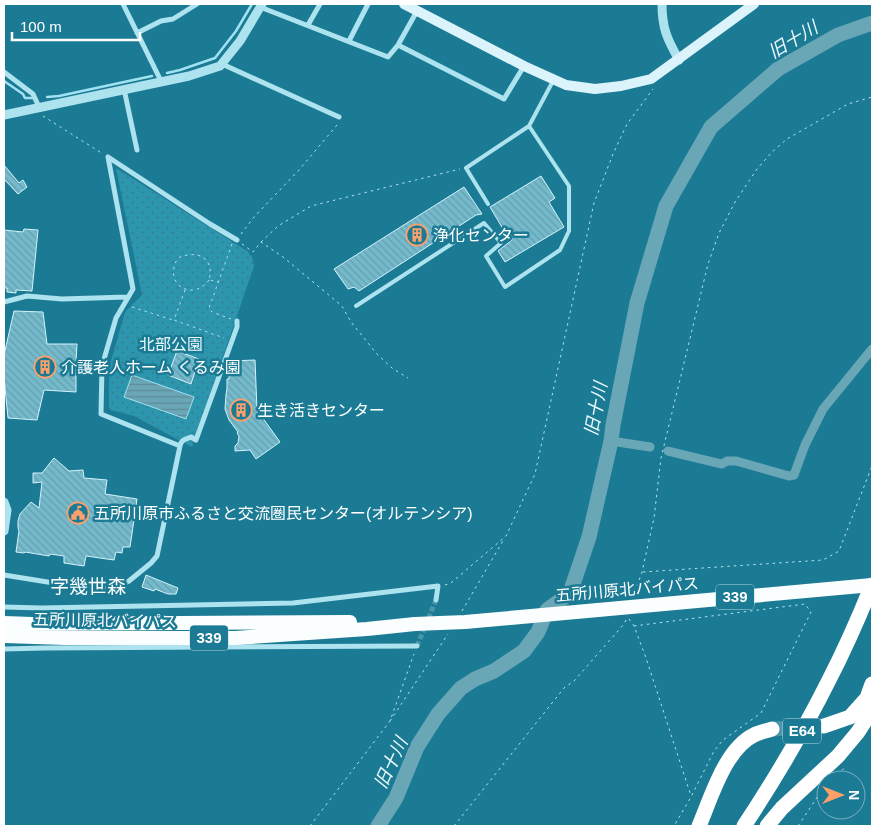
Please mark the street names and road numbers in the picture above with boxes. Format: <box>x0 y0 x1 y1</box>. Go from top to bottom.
street label: 五所川原北バイパス <box>555 575 699 604</box>
road number: 339 <box>716 584 754 610</box>
street label: 五所川原北バイパス <box>33 611 177 630</box>
road number: 339 <box>190 626 228 650</box>
road number: E64 <box>783 718 821 744</box>

